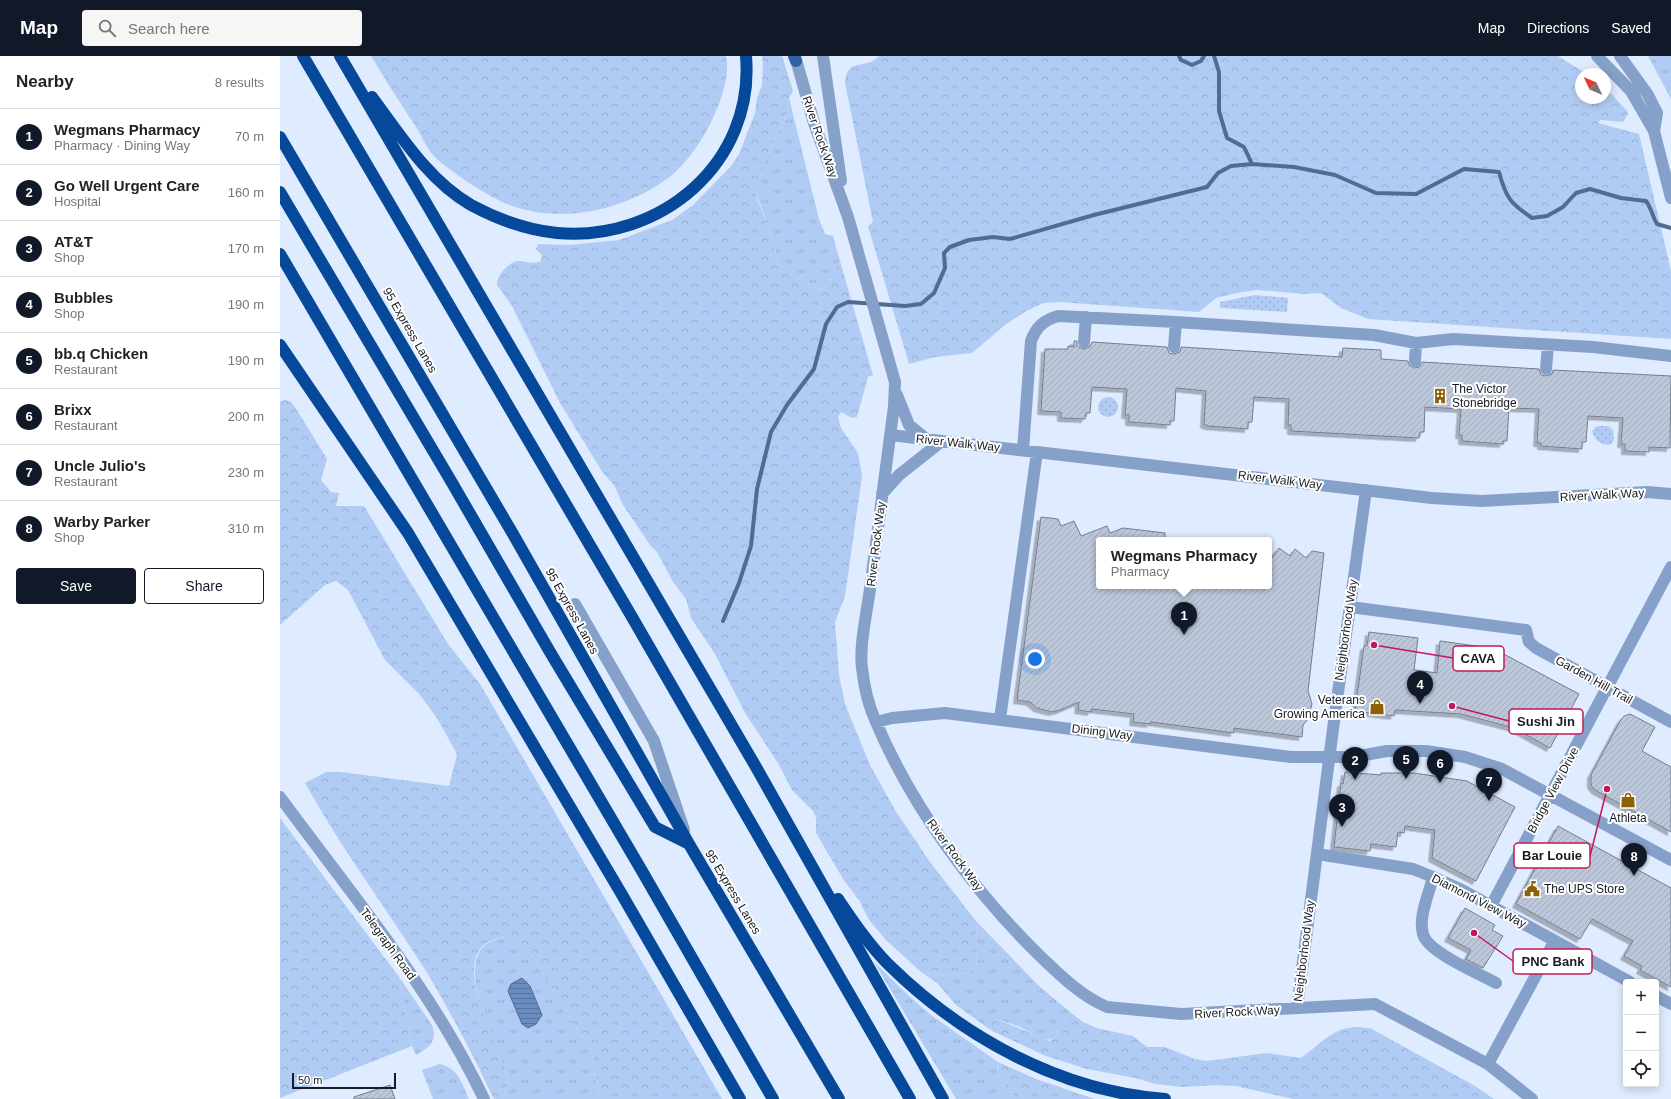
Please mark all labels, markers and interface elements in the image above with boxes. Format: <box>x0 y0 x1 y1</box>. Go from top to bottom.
search box <box>82 10 362 46</box>
text: Map <box>20 17 58 38</box>
icon: search <box>96 17 118 39</box>
text: Search here <box>128 20 210 37</box>
text: Map <box>1478 20 1505 36</box>
text: Directions <box>1527 20 1589 36</box>
text: Saved <box>1611 20 1651 36</box>
north arrow <box>1575 68 1611 104</box>
text: Nearby <box>16 72 74 91</box>
text: 8 results <box>215 75 264 90</box>
street label: River Rock Way <box>799 94 841 180</box>
text: Wegmans Pharmacy <box>54 121 200 138</box>
text: 1 <box>25 129 33 144</box>
text: 70 m <box>235 129 264 144</box>
text: Pharmacy · Dining Way <box>54 138 190 153</box>
text: Go Well Urgent Care <box>54 177 200 194</box>
text: 2 <box>25 185 33 200</box>
text: 160 m <box>228 185 264 200</box>
text: Hospital <box>54 194 101 209</box>
text: AT&T <box>54 233 93 250</box>
text: 3 <box>25 241 33 256</box>
text: 170 m <box>228 241 264 256</box>
text: Shop <box>54 250 84 265</box>
street label: 95 Express Lanes <box>380 285 440 375</box>
text: Bubbles <box>54 289 113 306</box>
text: 4 <box>25 297 33 312</box>
text: 190 m <box>228 297 264 312</box>
text: Shop <box>54 306 84 321</box>
text: bb.q Chicken <box>54 345 148 362</box>
text: 5 <box>25 353 33 368</box>
text: 190 m <box>228 353 264 368</box>
text: Restaurant <box>54 362 118 377</box>
place label: The Victor Stonebridge <box>1452 382 1517 410</box>
building icon: The Victor Stonebridge <box>1431 387 1449 405</box>
text: Brixx <box>54 401 92 418</box>
text: 6 <box>25 409 33 424</box>
text: 200 m <box>228 409 264 424</box>
text: Restaurant <box>54 418 118 433</box>
street label: River Walk Way <box>915 432 1001 454</box>
text: Uncle Julio's <box>54 457 146 474</box>
text: 7 <box>25 465 33 480</box>
text: 230 m <box>228 465 264 480</box>
street label: River Walk Way <box>1237 468 1323 492</box>
text: Restaurant <box>54 474 118 489</box>
street label: River Walk Way <box>1559 486 1645 504</box>
street label: River Rock Way <box>864 501 888 587</box>
text: Warby Parker <box>54 513 150 530</box>
text: 8 <box>25 521 33 536</box>
text: 310 m <box>228 521 264 536</box>
text: Shop <box>54 530 84 545</box>
popup <box>1096 537 1272 589</box>
text: Wegmans Pharmacy <box>1111 547 1257 564</box>
text: Pharmacy <box>1111 564 1169 579</box>
street label: 95 Express Lanes <box>543 566 601 656</box>
button: Save <box>16 568 136 604</box>
button: Share <box>144 568 264 604</box>
street label: Neighborhood Way <box>1332 578 1360 682</box>
pin: 1 <box>1171 602 1197 635</box>
callout: CAVA <box>1453 646 1504 671</box>
your location <box>1025 649 1045 669</box>
text: CAVA <box>1461 651 1496 666</box>
street label: Garden Hill Trail <box>1553 653 1635 707</box>
pin: 4 <box>1407 671 1433 704</box>
place label: Veterans Growing America <box>1274 693 1365 721</box>
shop icon: Veterans Growing America <box>1368 698 1386 716</box>
callout: Sushi Jin <box>1509 709 1583 734</box>
text: Sushi Jin <box>1517 714 1575 729</box>
street label: Dining Way <box>1071 721 1133 743</box>
street label: Bridge View Drive <box>1524 744 1582 835</box>
pin: 5 <box>1393 746 1419 779</box>
pin: 2 <box>1342 747 1368 780</box>
pin: 6 <box>1427 750 1453 783</box>
pin: 7 <box>1476 768 1502 801</box>
shop icon: Athleta <box>1619 791 1637 809</box>
pin: 3 <box>1329 794 1355 827</box>
place label: Athleta <box>1609 811 1647 825</box>
street label: River Rock Way <box>924 816 986 894</box>
callout: Bar Louie <box>1514 843 1590 868</box>
pin: 8 <box>1621 843 1647 876</box>
street label: 95 Express Lanes <box>702 847 764 937</box>
text: Bar Louie <box>1522 848 1582 863</box>
street label: Diamond View Way <box>1429 871 1529 931</box>
public building icon: The UPS Store <box>1523 880 1541 898</box>
place label: The UPS Store <box>1544 882 1625 896</box>
street label: Neighborhood Way <box>1291 899 1317 1003</box>
street label: Telegraph Road <box>357 906 419 982</box>
callout: PNC Bank <box>1513 949 1592 974</box>
text: PNC Bank <box>1522 954 1585 969</box>
map controls <box>1623 979 1659 1087</box>
button: + <box>1623 979 1659 1015</box>
street label: River Rock Way <box>1194 1003 1280 1021</box>
button: − <box>1623 1015 1659 1051</box>
button: locate <box>1623 1051 1659 1087</box>
scale bar <box>292 1071 396 1090</box>
text: 50 m <box>298 1074 322 1086</box>

